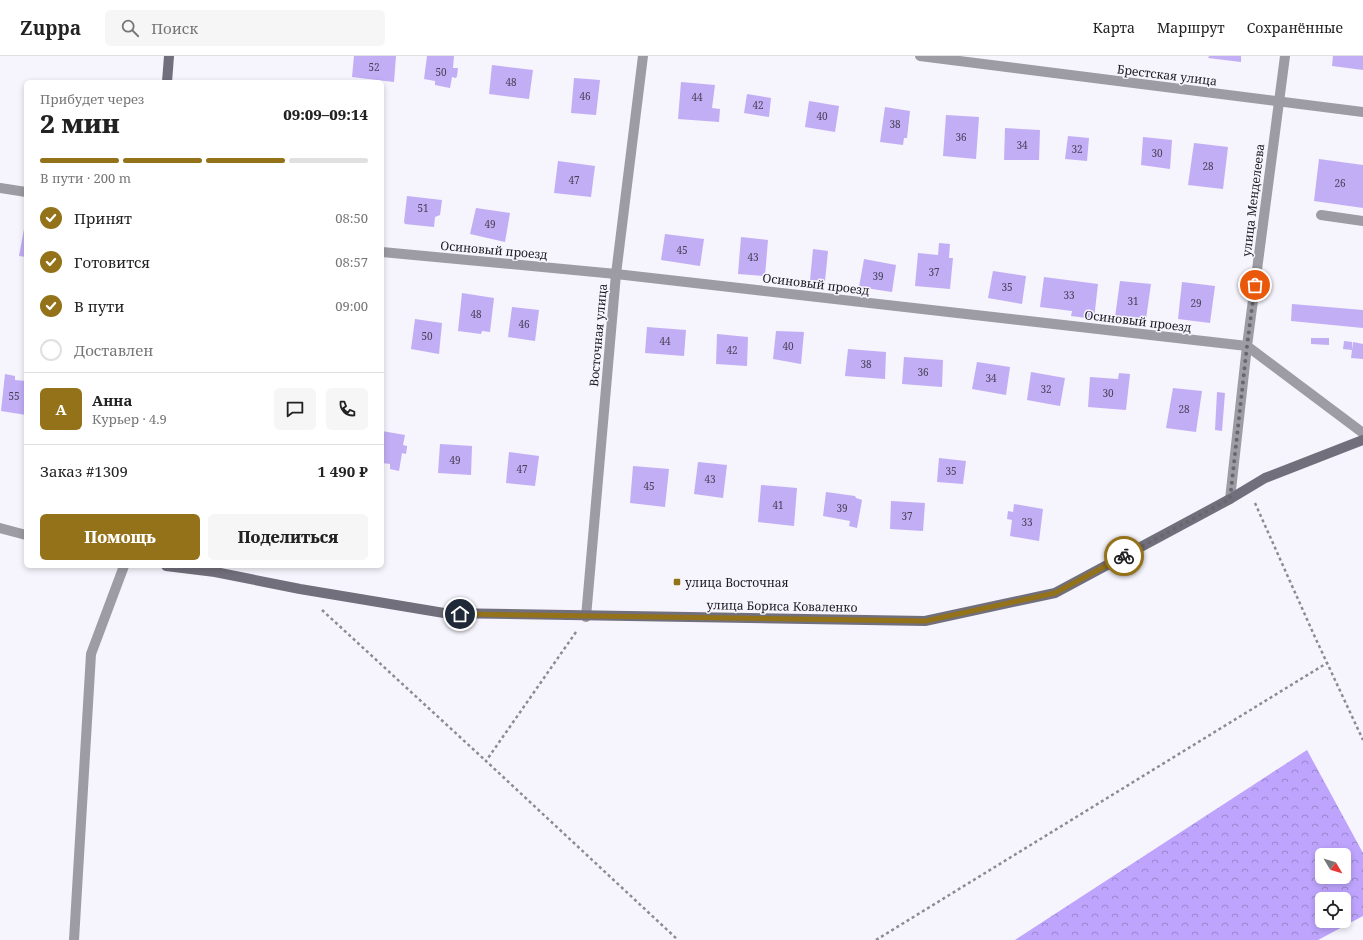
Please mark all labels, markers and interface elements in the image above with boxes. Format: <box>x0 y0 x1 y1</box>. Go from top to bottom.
search box <box>105 10 385 46</box>
text: Zuppa <box>20 15 81 41</box>
icon: search <box>119 17 141 39</box>
text: Поиск <box>151 18 198 38</box>
text: Карта <box>1093 18 1135 37</box>
text: Маршрут <box>1157 18 1225 37</box>
text: Сохранённые <box>1247 18 1343 37</box>
house number: 52 <box>368 60 380 74</box>
street label: Брестская улица <box>1116 60 1218 90</box>
house number: 50 <box>435 65 447 79</box>
house number: 48 <box>505 75 517 89</box>
house number: 46 <box>579 89 591 103</box>
text: Прибудет через <box>40 90 144 108</box>
house number: 44 <box>691 90 703 104</box>
house number: 42 <box>752 98 764 112</box>
text: 09:09–09:14 <box>283 104 368 124</box>
text: 2 мин <box>40 105 120 141</box>
house number: 40 <box>816 109 828 123</box>
house number: 38 <box>889 117 901 131</box>
house number: 36 <box>955 130 967 144</box>
house number: 34 <box>1016 138 1028 152</box>
house number: 32 <box>1071 142 1083 156</box>
street label: улица Менделеева <box>1238 142 1268 257</box>
house number: 30 <box>1151 146 1163 160</box>
house number: 28 <box>1202 159 1214 173</box>
text: В пути · 200 m <box>40 169 131 187</box>
house number: 47 <box>568 173 580 187</box>
house number: 26 <box>1334 176 1346 190</box>
house number: 51 <box>417 201 429 215</box>
icon: check <box>40 207 62 229</box>
text: Принят <box>74 208 132 228</box>
text: 08:50 <box>335 209 368 227</box>
house number: 49 <box>484 217 496 231</box>
street label: Осиновый проезд <box>440 237 548 263</box>
house number: 45 <box>676 243 688 257</box>
house number: 43 <box>747 250 759 264</box>
icon: check <box>40 251 62 273</box>
text: Готовится <box>74 252 150 272</box>
text: 08:57 <box>335 253 368 271</box>
house number: 37 <box>928 265 940 279</box>
pin <box>1238 268 1272 302</box>
street label: Осиновый проезд <box>762 269 870 299</box>
house number: 39 <box>872 269 884 283</box>
icon: bag <box>1244 274 1266 296</box>
house number: 35 <box>1001 280 1013 294</box>
street label: Восточная улица <box>585 283 611 387</box>
house number: 33 <box>1063 288 1075 302</box>
house number: 31 <box>1127 294 1139 308</box>
icon: check <box>40 295 62 317</box>
text: В пути <box>74 296 124 316</box>
house number: 29 <box>1190 296 1202 310</box>
text: 09:00 <box>335 297 368 315</box>
street label: Осиновый проезд <box>1084 306 1192 336</box>
house number: 48 <box>470 307 482 321</box>
house number: 46 <box>518 317 530 331</box>
house number: 50 <box>421 329 433 343</box>
house number: 44 <box>659 334 671 348</box>
house number: 40 <box>782 339 794 353</box>
text: Доставлен <box>74 340 153 360</box>
house number: 42 <box>726 343 738 357</box>
house number: 38 <box>860 357 872 371</box>
house number: 36 <box>917 365 929 379</box>
house number: 34 <box>985 371 997 385</box>
house number: 32 <box>1040 382 1052 396</box>
house number: 30 <box>1102 386 1114 400</box>
button: chat <box>274 388 316 430</box>
button: phone <box>326 388 368 430</box>
house number: 55 <box>8 389 20 403</box>
text: Анна <box>92 390 132 410</box>
text: А <box>55 399 67 419</box>
house number: 28 <box>1178 402 1190 416</box>
text: Курьер · 4.9 <box>92 410 167 428</box>
house number: 49 <box>449 453 461 467</box>
text: Заказ #1309 <box>40 461 128 481</box>
text: 1 490 ₽ <box>317 461 368 481</box>
house number: 47 <box>516 462 528 476</box>
house number: 35 <box>945 464 957 478</box>
house number: 43 <box>704 472 716 486</box>
house number: 45 <box>643 479 655 493</box>
house number: 41 <box>772 498 784 512</box>
house number: 39 <box>836 501 848 515</box>
house number: 37 <box>901 509 913 523</box>
button: Помощь <box>40 514 200 560</box>
button: Поделиться <box>208 514 368 560</box>
house number: 33 <box>1021 515 1033 529</box>
courier <box>1104 536 1144 576</box>
icon: bike <box>1113 545 1135 567</box>
place label: улица Восточная <box>685 574 789 591</box>
marker: улица Восточная <box>672 577 682 587</box>
street label: улица Бориса Коваленко <box>706 596 858 616</box>
pin <box>443 597 477 631</box>
icon: home <box>449 603 471 625</box>
north arrow <box>1315 848 1351 884</box>
map controls <box>1315 848 1351 928</box>
button: locate <box>1315 892 1351 928</box>

